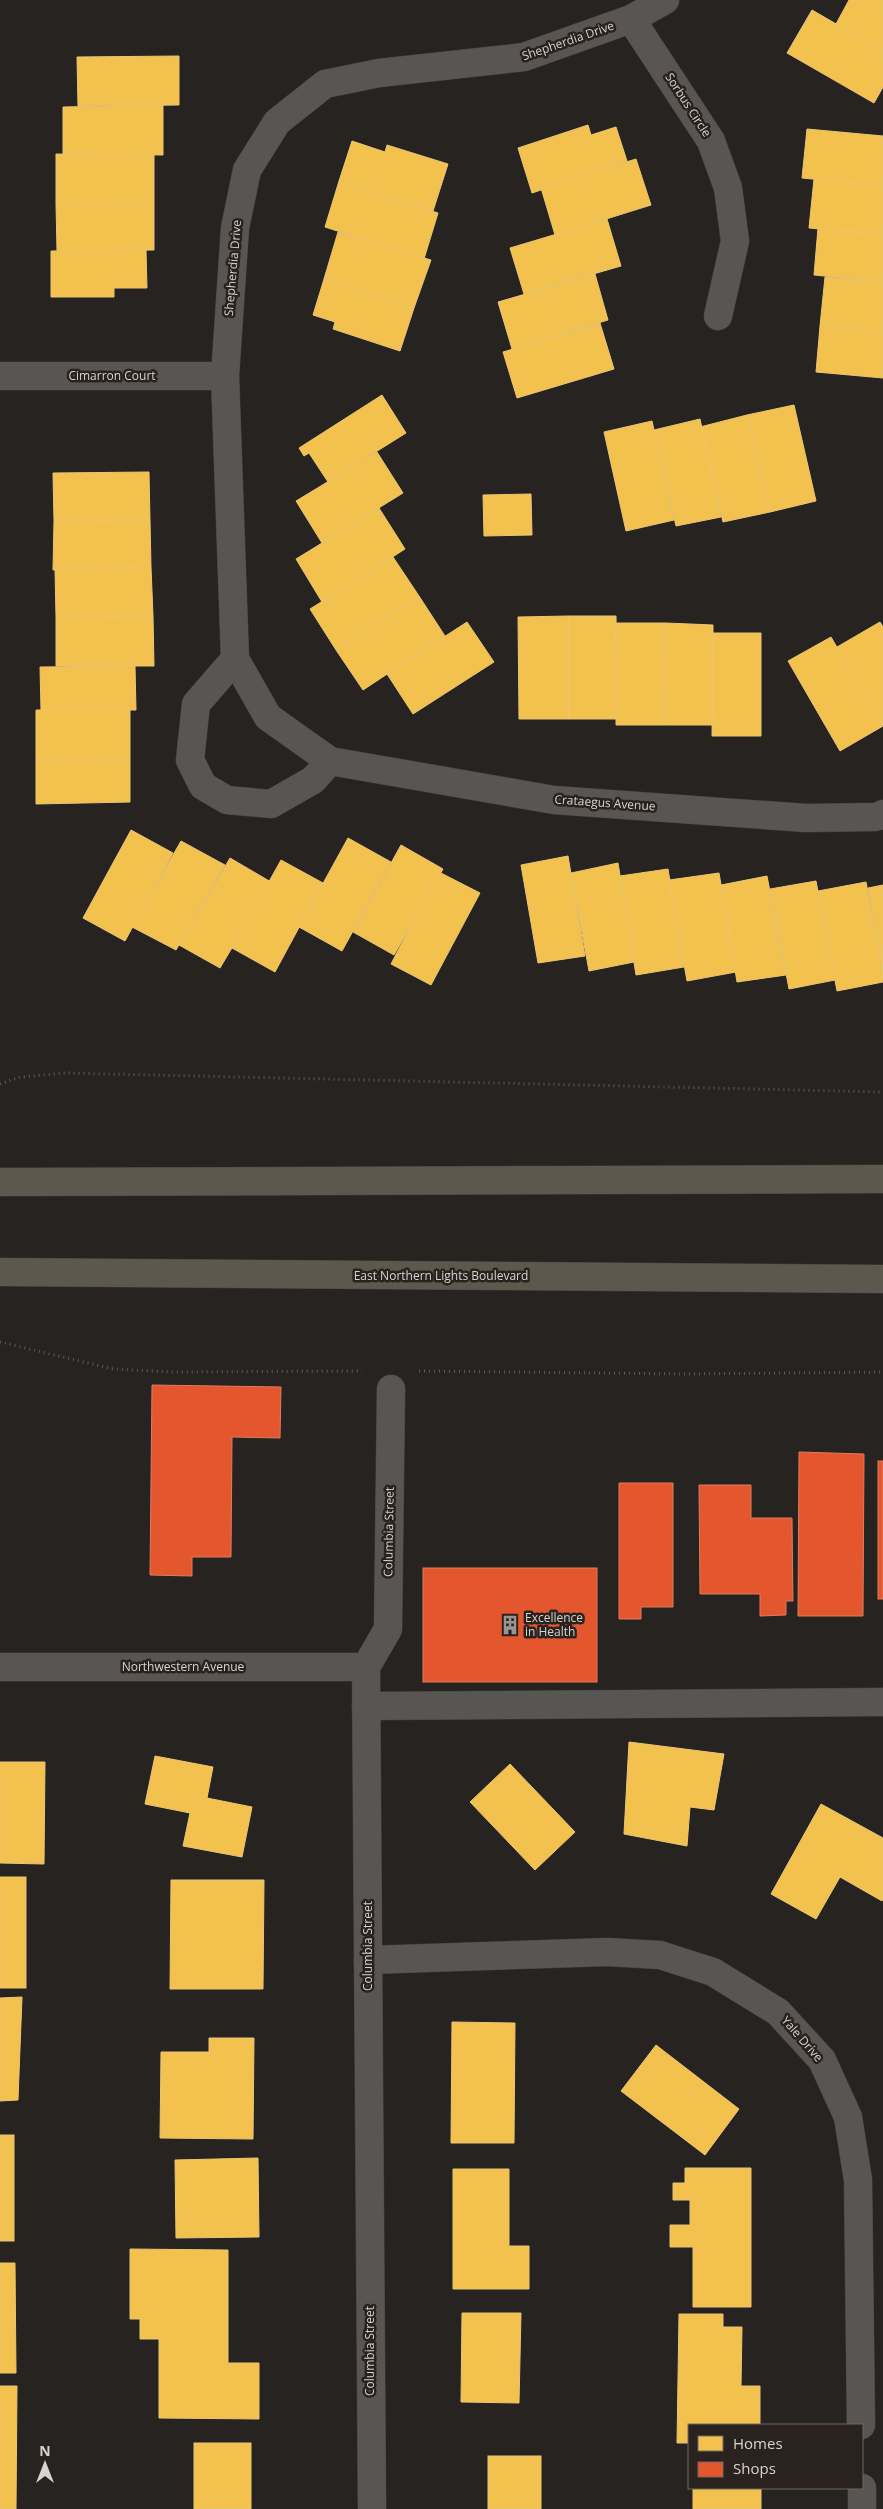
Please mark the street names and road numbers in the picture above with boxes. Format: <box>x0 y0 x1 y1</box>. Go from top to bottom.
street label: Shepherdia Drive <box>519 17 616 64</box>
street label: Sorbus Circle <box>661 69 716 140</box>
street label: Shepherdia Drive <box>220 219 245 317</box>
street label: Cimarron Court <box>68 367 156 384</box>
street label: Crataegus Avenue <box>554 790 656 815</box>
street label: East Northern Lights Boulevard <box>354 1267 528 1284</box>
street label: Columbia Street <box>379 1487 398 1577</box>
street label: Northwestern Avenue <box>122 1658 245 1675</box>
street label: Columbia Street <box>359 1901 376 1991</box>
street label: Yale Drive <box>778 2012 827 2065</box>
street label: Columbia Street <box>361 2306 378 2396</box>

